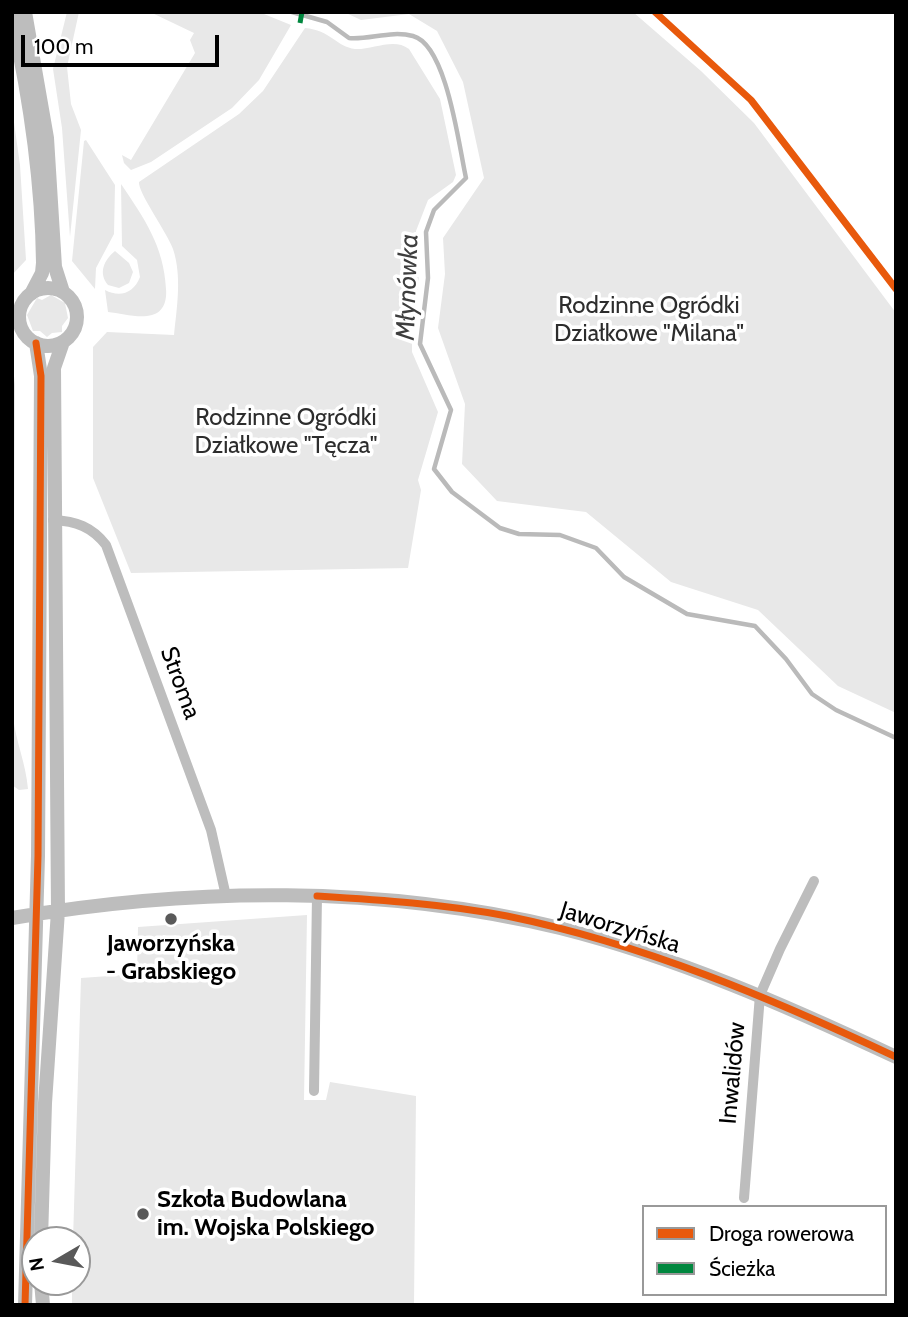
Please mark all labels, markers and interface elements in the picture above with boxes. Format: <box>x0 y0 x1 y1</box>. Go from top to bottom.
scale bar <box>24 21 222 65</box>
text: 100 m <box>34 34 93 59</box>
water label: Młynówka <box>391 233 425 341</box>
park label: Rodzinne Ogródki Działkowe "Milana" <box>554 292 744 348</box>
park label: Rodzinne Ogródki Działkowe "Tęcza" <box>195 404 377 460</box>
street label: Stroma <box>154 643 206 723</box>
street label: Jaworzyńska <box>556 896 684 960</box>
marker: Jaworzyńska - Grabskiego <box>163 911 179 927</box>
place label: Jaworzyńska - Grabskiego <box>106 930 236 986</box>
street label: Inwalidów <box>714 1021 752 1125</box>
place label: Szkoła Budowlana im. Wojska Polskiego <box>157 1186 375 1242</box>
legend <box>642 1205 887 1296</box>
marker: Szkoła Budowlana im. Wojska Polskiego <box>135 1206 151 1222</box>
text: Droga rowerowa <box>709 1221 854 1246</box>
north arrow <box>21 1226 91 1296</box>
text: N <box>24 1256 49 1273</box>
text: Ścieżka <box>709 1256 775 1281</box>

